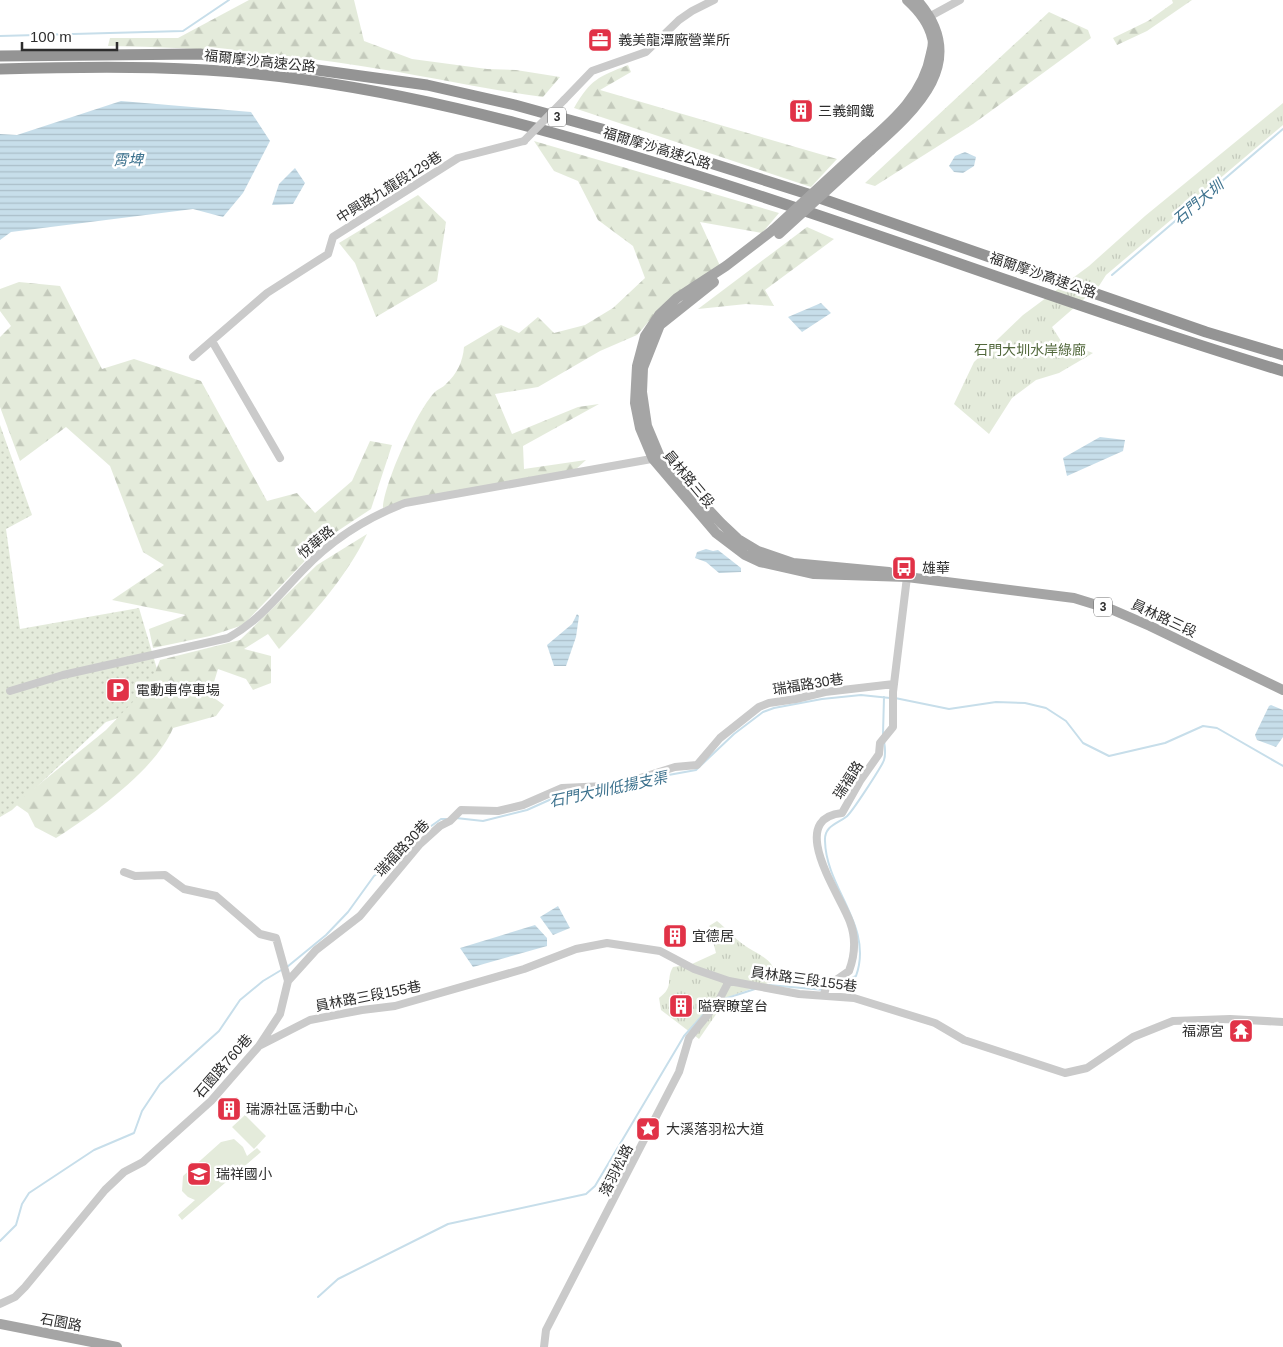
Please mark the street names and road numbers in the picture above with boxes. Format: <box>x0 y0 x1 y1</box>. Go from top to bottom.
street label: 福爾摩沙高速公路 <box>203 47 317 75</box>
road number: 3 <box>548 108 566 126</box>
street label: 福爾摩沙高速公路 <box>601 124 713 172</box>
street label: 中興路九龍段129巷 <box>333 148 445 226</box>
street label: 福爾摩沙高速公路 <box>987 249 1099 301</box>
street label: 員林路三段 <box>660 447 718 511</box>
street label: 悅華路 <box>295 522 337 562</box>
street label: 員林路三段 <box>1129 596 1199 640</box>
road number: 3 <box>1094 598 1112 616</box>
street label: 瑞福路30巷 <box>771 670 845 698</box>
street label: 瑞福路 <box>830 758 866 802</box>
street label: 瑞福路30巷 <box>372 816 432 880</box>
street label: 員林路三段155巷 <box>750 964 858 994</box>
street label: 員林路三段155巷 <box>314 978 422 1014</box>
street label: 石園路760巷 <box>191 1031 255 1101</box>
street label: 落羽松路 <box>596 1141 636 1199</box>
street label: 石園路 <box>39 1310 83 1334</box>

